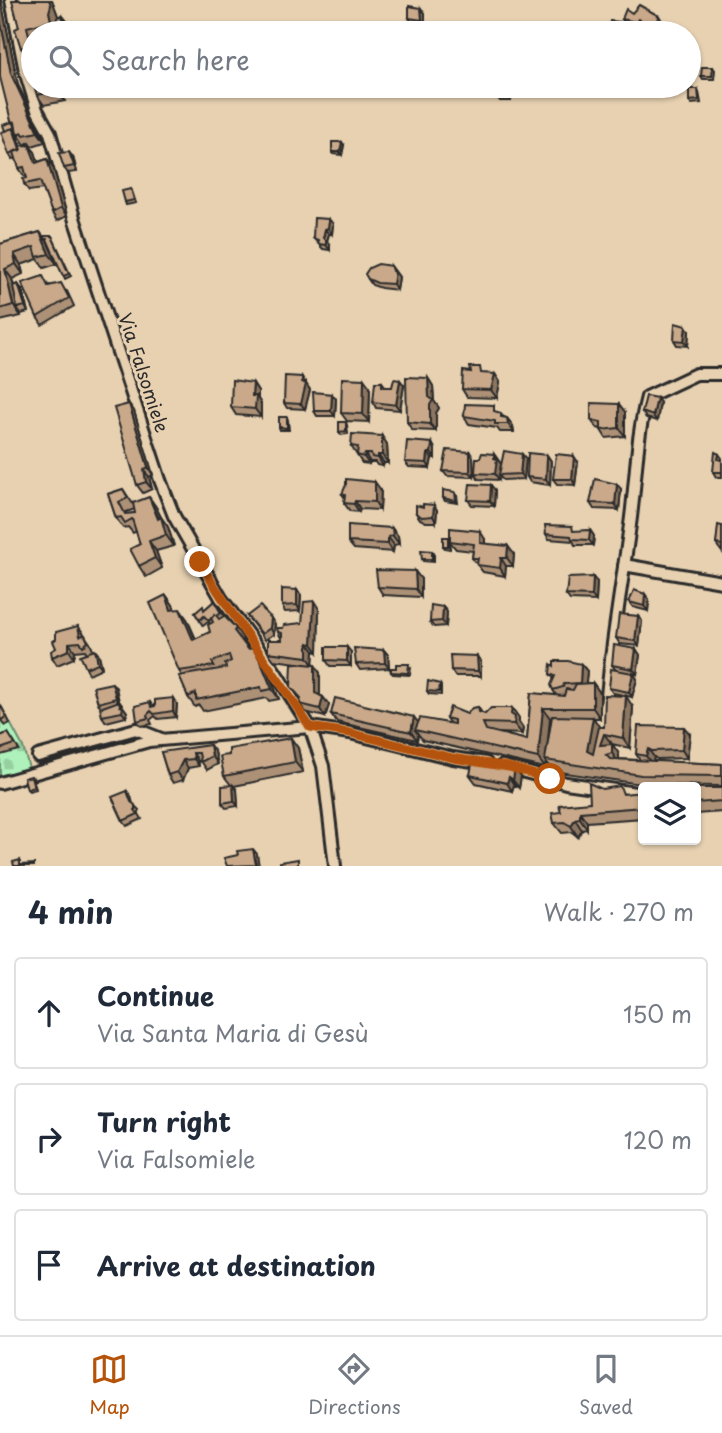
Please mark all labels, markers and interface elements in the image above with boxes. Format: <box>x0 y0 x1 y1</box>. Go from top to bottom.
search box <box>21 21 701 98</box>
text: Search here <box>101 40 250 79</box>
icon: search <box>45 41 83 79</box>
street label: Via Falsomiele <box>112 309 177 436</box>
route end <box>184 546 215 577</box>
route start <box>534 763 565 794</box>
map controls <box>638 782 701 845</box>
button: layers <box>638 782 701 845</box>
text: 4 min <box>28 889 114 934</box>
text: Walk · 270 m <box>544 894 694 929</box>
text: Continue <box>97 976 214 1015</box>
icon: ahead <box>30 994 68 1032</box>
text: 150 m <box>623 996 692 1031</box>
text: Via Santa Maria di Gesù <box>97 1015 369 1050</box>
text: Turn right <box>97 1102 231 1141</box>
icon: right <box>30 1120 68 1158</box>
text: 120 m <box>624 1122 692 1157</box>
text: Via Falsomiele <box>97 1141 256 1176</box>
icon: arrive <box>30 1246 68 1284</box>
text: Arrive at destination <box>97 1246 376 1285</box>
tab: Map <box>89 1350 130 1420</box>
tab: Directions <box>308 1350 401 1420</box>
tab: Saved <box>579 1350 633 1420</box>

